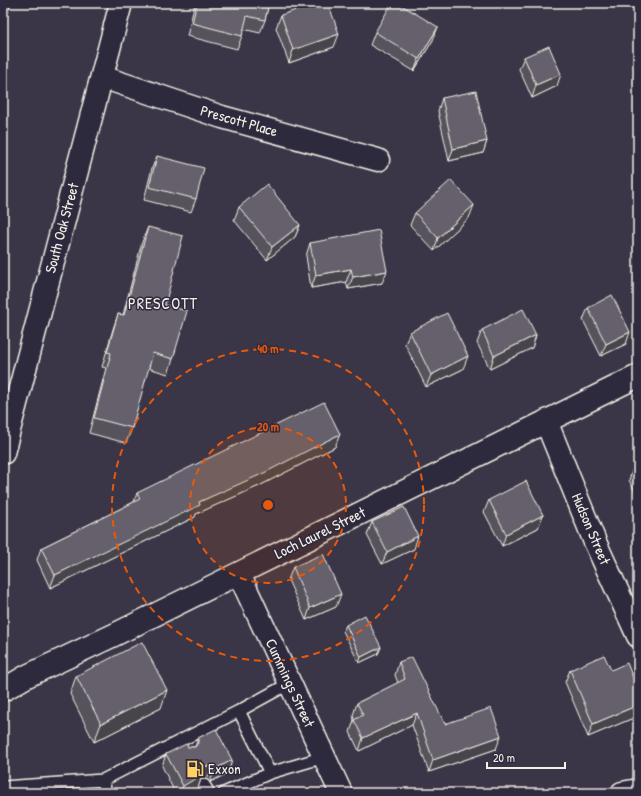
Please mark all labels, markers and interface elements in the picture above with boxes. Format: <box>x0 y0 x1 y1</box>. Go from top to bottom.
street label: Prescott Place <box>198 100 280 142</box>
street label: South Oak Street <box>39 180 84 275</box>
district label: PRESCOTT <box>128 292 198 314</box>
text: 40 m <box>258 340 278 357</box>
text: 20 m <box>257 418 279 435</box>
street label: Hudson Street <box>567 490 616 569</box>
centre of rings <box>261 498 275 512</box>
street label: Loch Laurel Street <box>271 501 370 564</box>
street label: Cummings Street <box>261 635 321 731</box>
scale bar <box>487 744 565 770</box>
text: 20 m <box>493 749 515 766</box>
place label: Exxon <box>208 758 241 779</box>
fuel station icon: Exxon <box>185 759 205 779</box>

